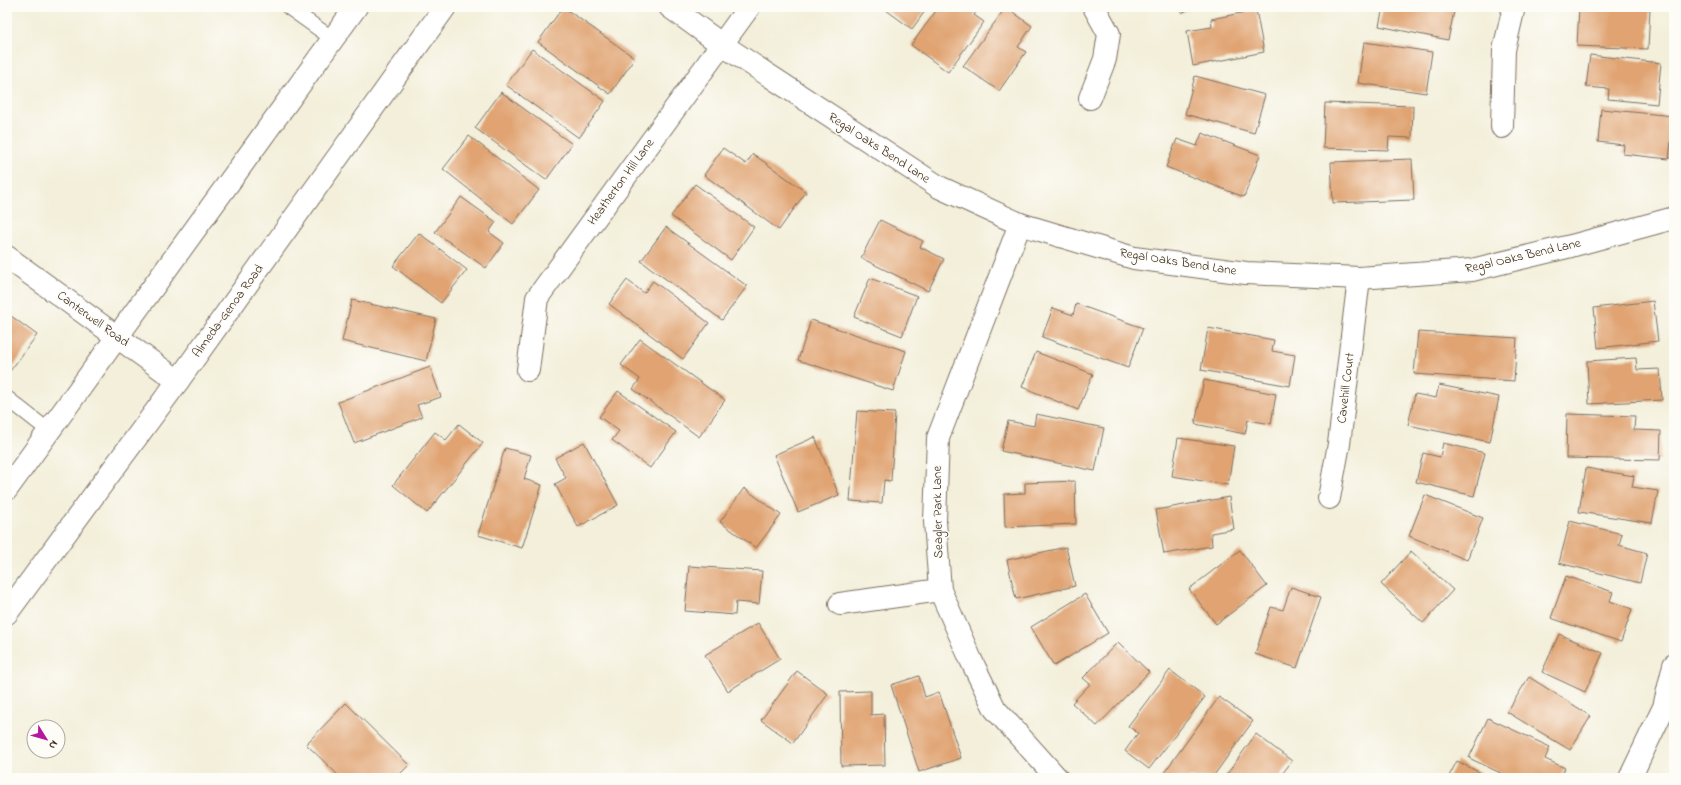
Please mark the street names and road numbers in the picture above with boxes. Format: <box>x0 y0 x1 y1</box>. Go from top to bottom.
street label: Regal Oaks Bend Lane <box>824 108 934 189</box>
street label: Heatherton Hill Lane <box>583 135 659 229</box>
street label: Regal Oaks Bend Lane <box>1463 233 1583 280</box>
street label: Regal Oaks Bend Lane <box>1118 243 1238 282</box>
street label: Almeda-Genoa Road <box>188 260 269 361</box>
street label: Canterwell Road <box>53 286 134 352</box>
street label: Cavehill Court <box>1332 351 1360 425</box>
street label: Seagler Park Lane <box>928 465 949 558</box>

